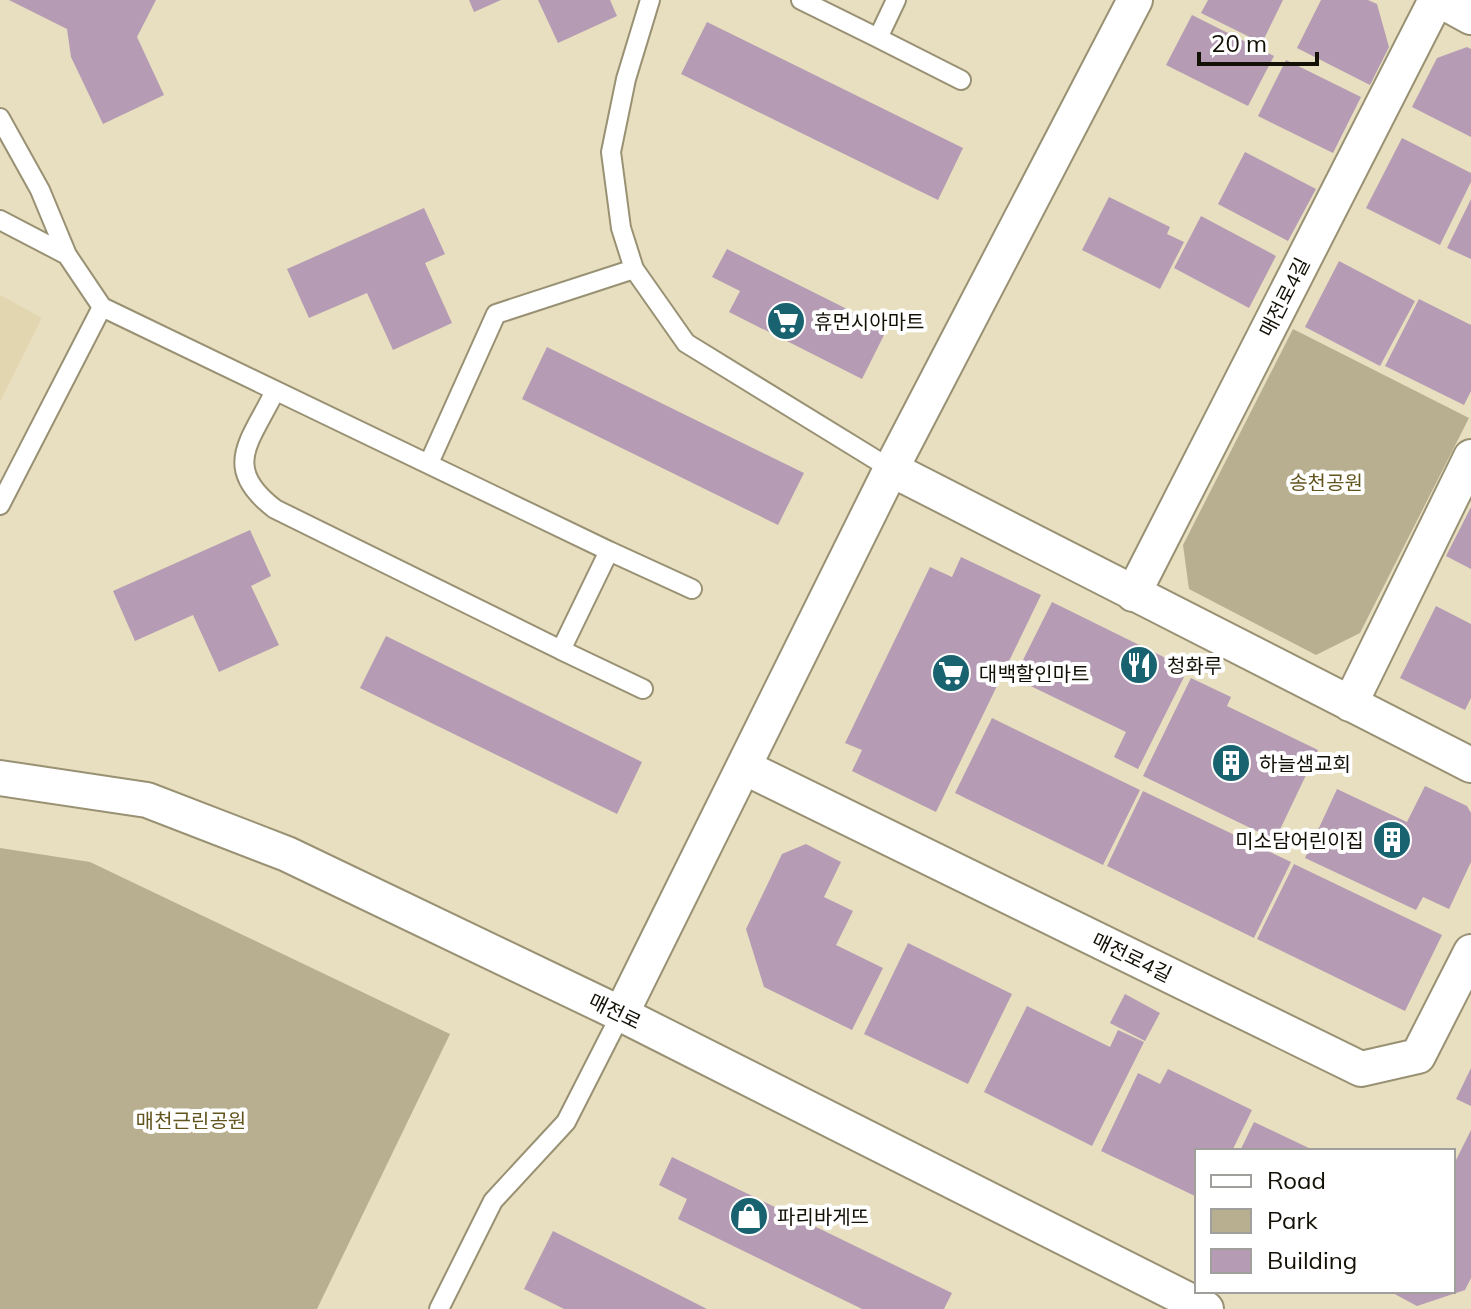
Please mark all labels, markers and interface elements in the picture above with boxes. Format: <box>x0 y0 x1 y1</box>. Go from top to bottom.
scale bar <box>1199 16 1317 66</box>
text: 20 m <box>1211 28 1267 58</box>
street label: 매전로4길 <box>1253 253 1315 341</box>
supermarket icon: 휴먼시아마트 <box>765 300 807 342</box>
place label: 휴먼시아마트 <box>814 309 924 334</box>
park label: 송천공원 <box>1289 470 1363 495</box>
restaurant icon: 청화루 <box>1118 644 1160 686</box>
supermarket icon: 대백할인마트 <box>930 652 972 694</box>
place label: 청화루 <box>1167 653 1222 678</box>
place label: 대백할인마트 <box>979 661 1089 686</box>
building icon: 하늘샘교회 <box>1210 742 1252 784</box>
place label: 하늘샘교회 <box>1259 751 1351 776</box>
building icon: 미소담어린이집 <box>1371 819 1413 861</box>
place label: 미소담어린이집 <box>1235 828 1364 853</box>
street label: 매전로4길 <box>1088 927 1176 987</box>
street label: 매전로 <box>585 988 645 1034</box>
park label: 매천근린공원 <box>136 1108 246 1133</box>
legend <box>1195 1149 1455 1293</box>
text: Road <box>1267 1165 1326 1195</box>
shop icon: 파리바게뜨 <box>728 1195 770 1237</box>
place label: 파리바게뜨 <box>777 1204 869 1229</box>
text: Park <box>1267 1205 1318 1235</box>
text: Building <box>1267 1245 1357 1275</box>

